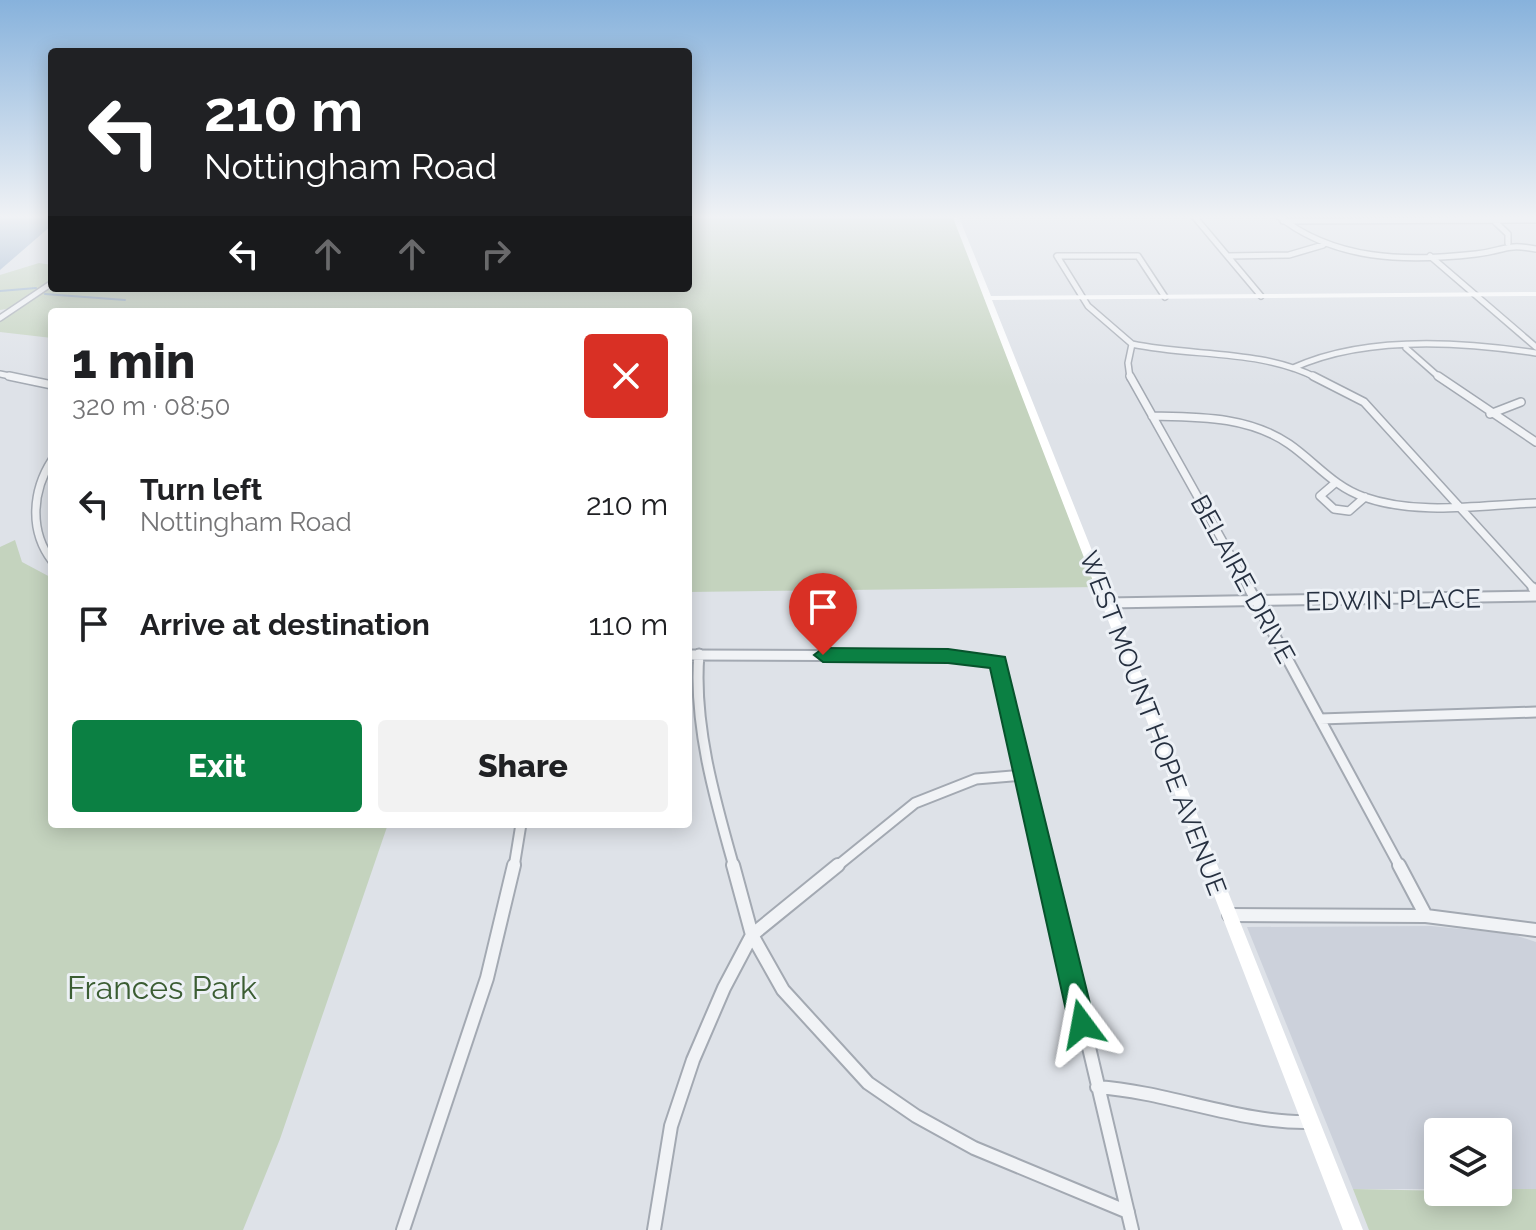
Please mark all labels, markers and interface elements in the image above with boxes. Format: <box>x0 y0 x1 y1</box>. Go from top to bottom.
text: 210 m <box>204 78 363 144</box>
icon: left <box>72 80 176 184</box>
text: Nottingham Road <box>204 145 497 187</box>
icon: left <box>222 232 266 276</box>
icon: ahead <box>306 232 350 276</box>
icon: ahead <box>390 232 434 276</box>
icon: right <box>474 232 518 276</box>
text: 1 min <box>72 333 195 389</box>
button: close <box>584 334 668 418</box>
text: 320 m · 08:50 <box>72 391 230 421</box>
text: Turn left <box>140 472 262 507</box>
icon: left <box>72 482 116 526</box>
text: 210 m <box>586 487 668 522</box>
street label: BELAIRE DRIVE <box>1184 490 1302 668</box>
text: Nottingham Road <box>140 507 352 537</box>
street label: WEST MOUNT HOPE AVENUE <box>1073 547 1233 899</box>
pin <box>789 573 857 655</box>
street label: EDWIN PLACE <box>1305 583 1481 617</box>
icon: arrive <box>801 585 845 629</box>
icon: arrive <box>72 602 116 646</box>
text: Arrive at destination <box>140 607 430 642</box>
text: 110 m <box>589 607 668 642</box>
button: Exit <box>72 720 362 812</box>
button: Share <box>378 720 668 812</box>
park label: Frances Park <box>67 969 257 1006</box>
position arrow <box>1040 982 1124 1066</box>
map controls <box>1424 1118 1512 1206</box>
button: layers <box>1424 1118 1512 1206</box>

